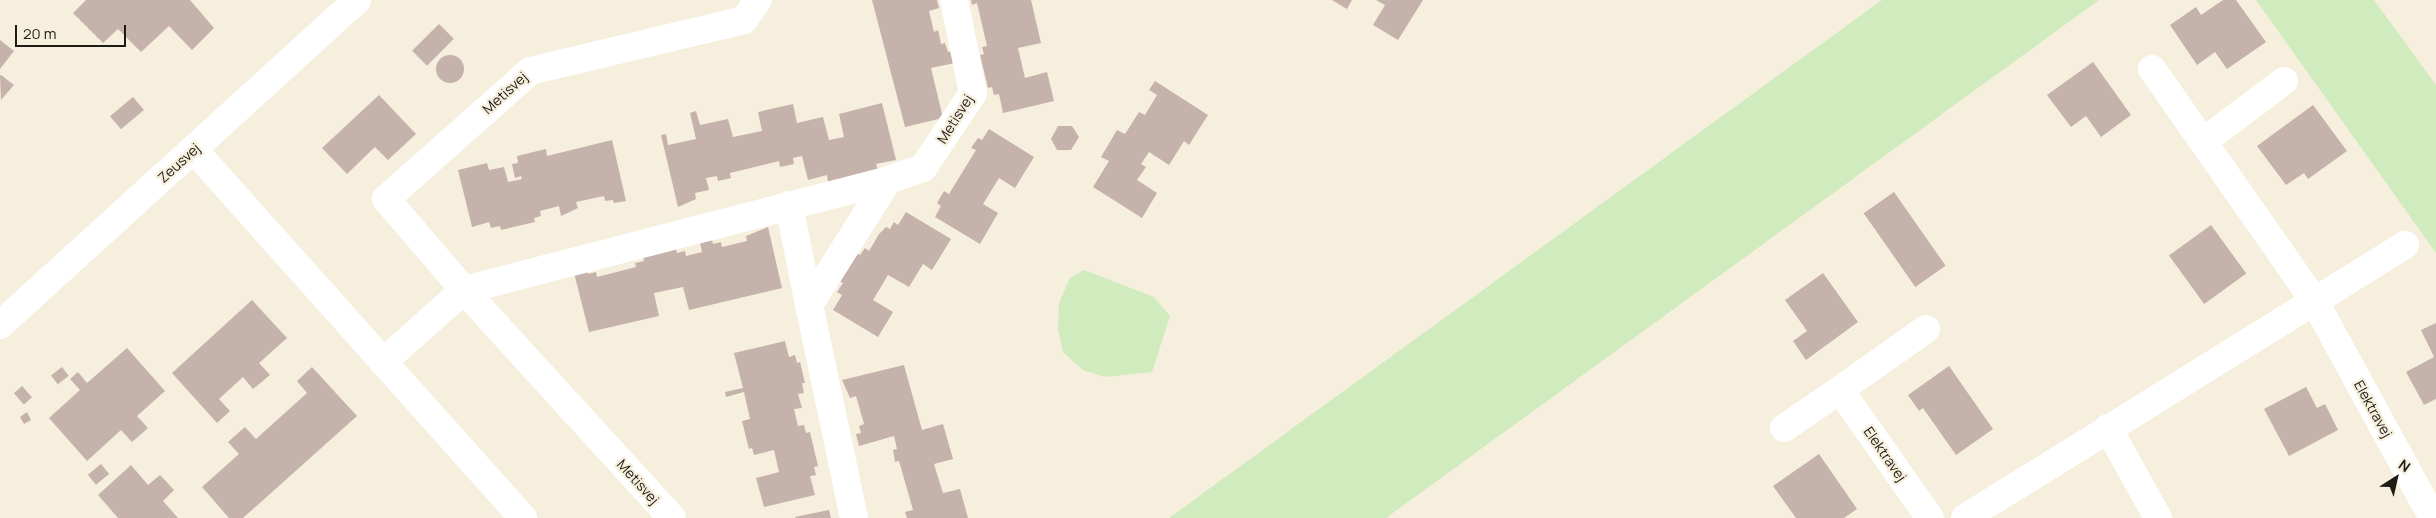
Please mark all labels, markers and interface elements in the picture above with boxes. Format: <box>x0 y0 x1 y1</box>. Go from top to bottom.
scale bar <box>18 15 129 47</box>
text: 20 m <box>23 23 56 44</box>
street label: Metisvej <box>479 69 531 117</box>
street label: Metisvej <box>933 91 977 147</box>
street label: Zeusvej <box>155 140 203 186</box>
street label: Elektravej <box>2350 377 2396 441</box>
street label: Elektravej <box>1860 423 1910 485</box>
north arrow <box>2371 453 2421 503</box>
text: N <box>2395 455 2414 476</box>
street label: Metisvej <box>614 456 662 508</box>

